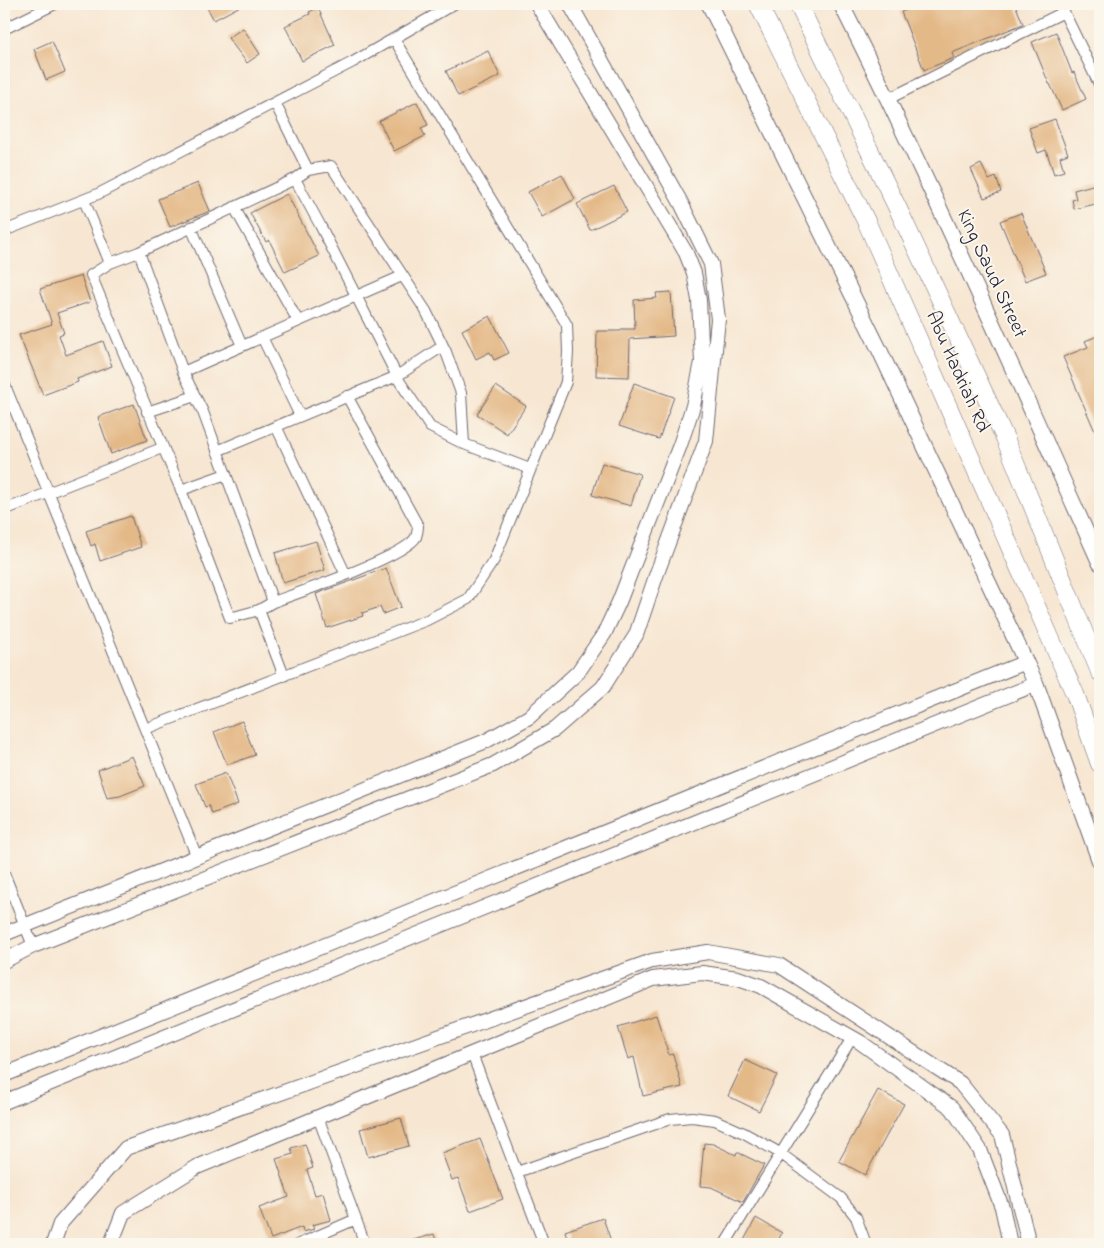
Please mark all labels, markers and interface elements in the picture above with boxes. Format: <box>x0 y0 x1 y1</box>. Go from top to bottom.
street label: King Saud Street <box>948 205 1034 344</box>
street label: Abu Hadriah Rd <box>917 307 997 437</box>

